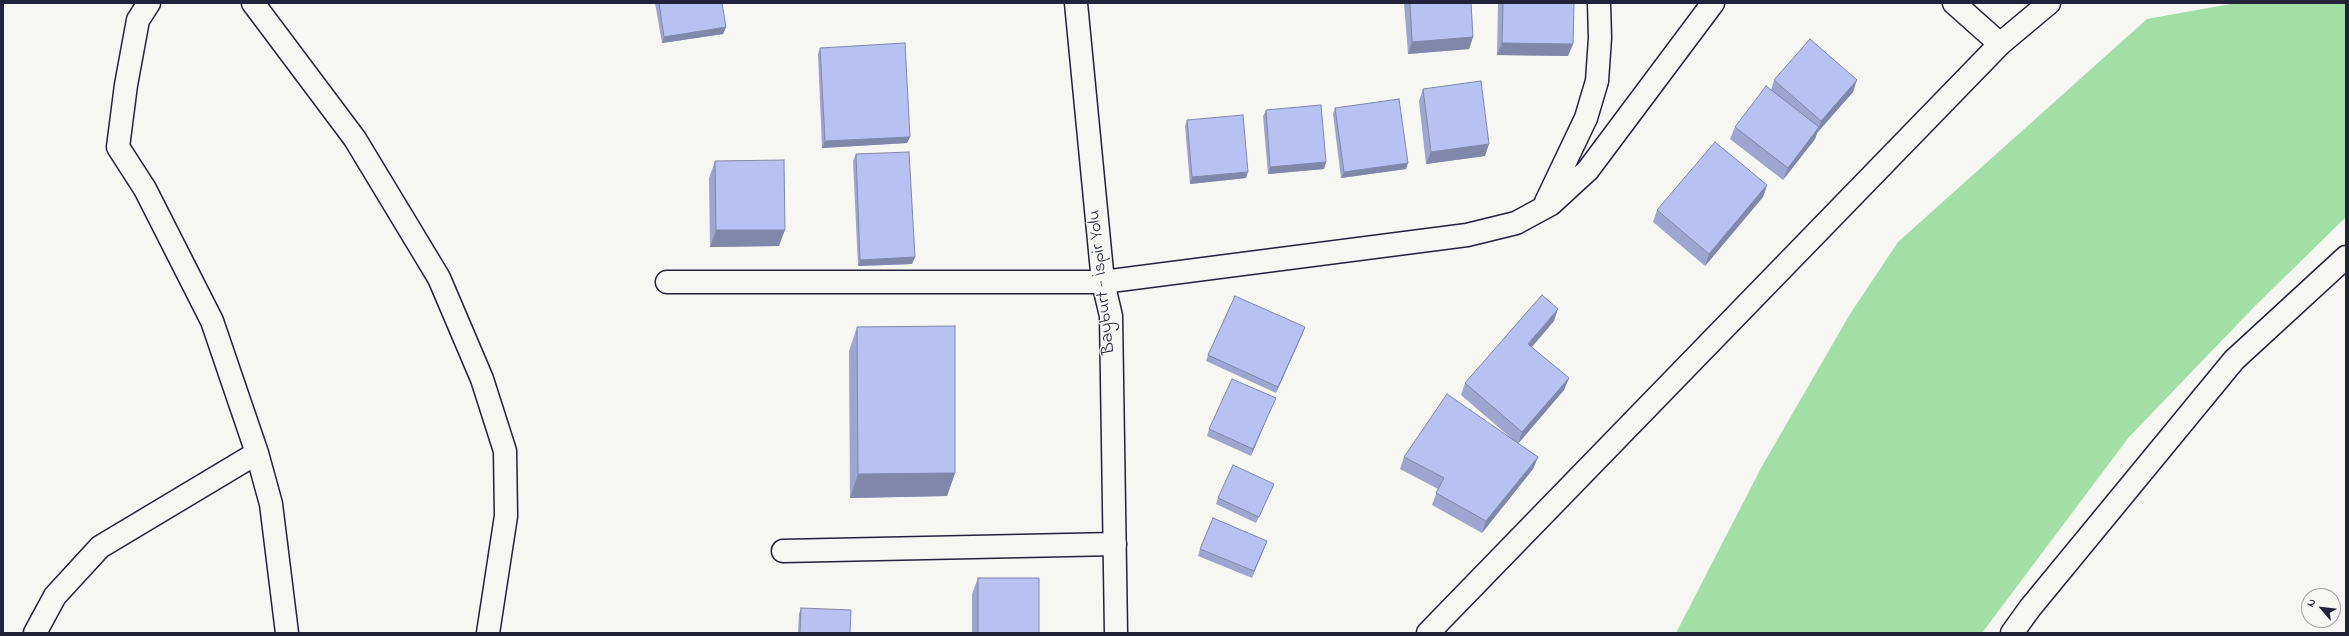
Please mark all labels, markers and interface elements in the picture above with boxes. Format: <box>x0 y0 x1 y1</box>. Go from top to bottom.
street label: Bayburt - İspir Yolu <box>1085 209 1121 355</box>
north arrow <box>2301 588 2341 628</box>
text: N <box>2302 596 2320 610</box>

